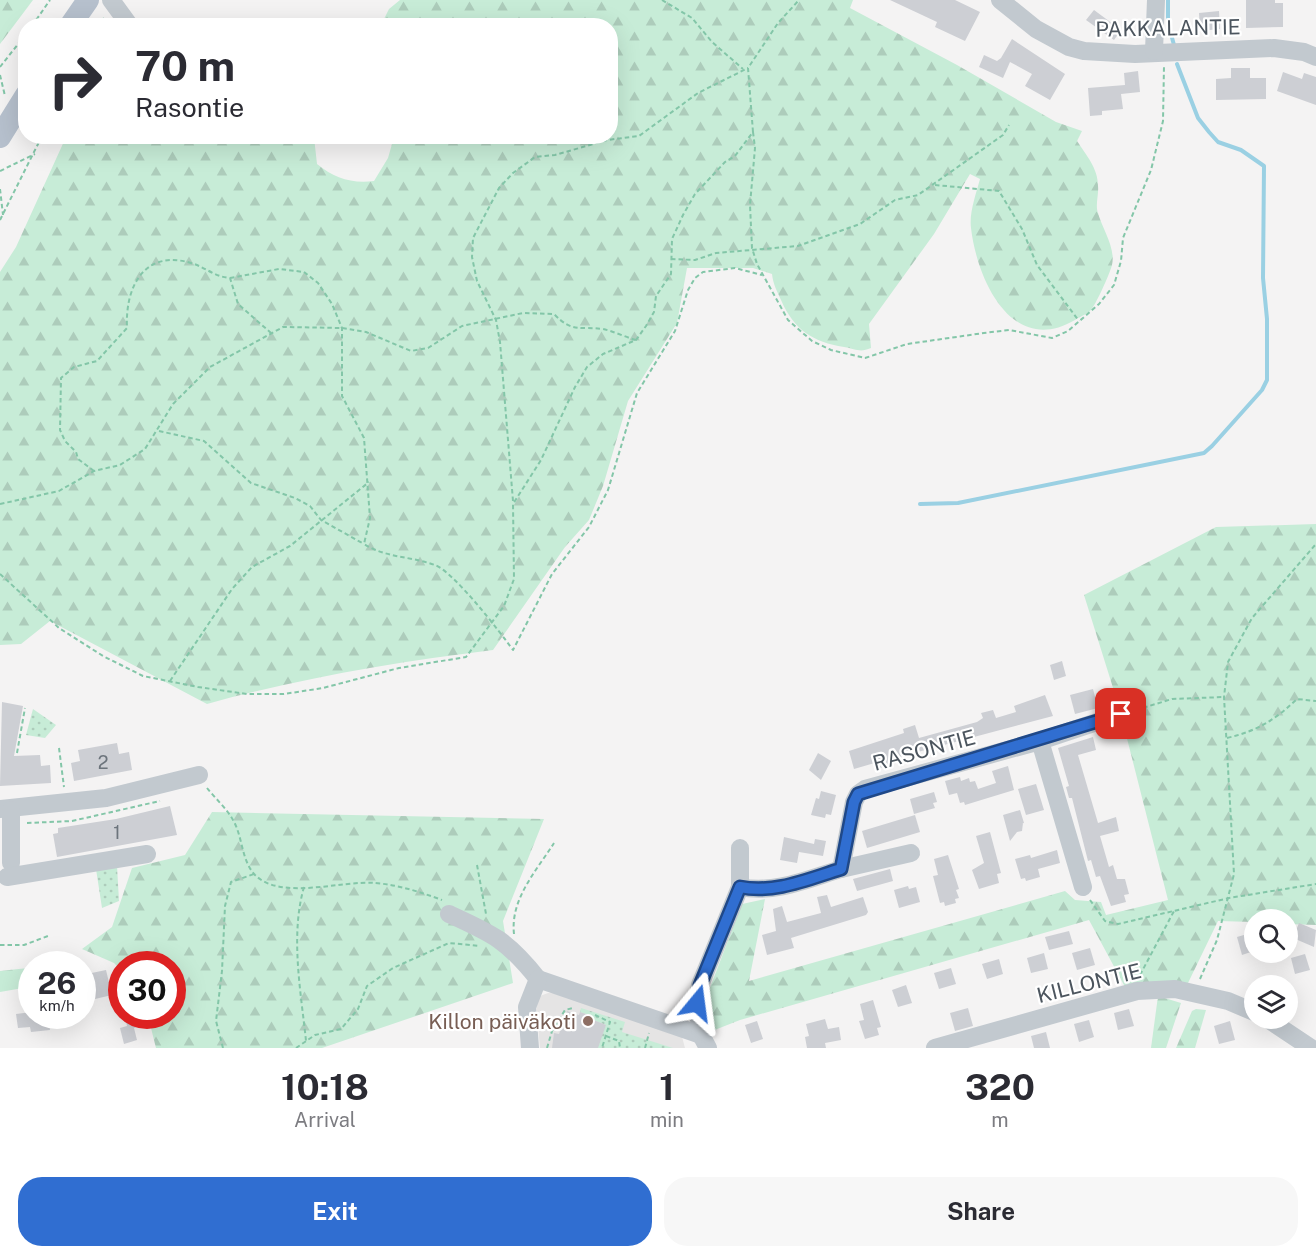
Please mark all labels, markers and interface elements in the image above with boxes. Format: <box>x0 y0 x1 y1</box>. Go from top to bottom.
street label: PAKKALANTIE <box>1095 14 1241 42</box>
text: 70 m <box>135 41 235 90</box>
icon: right <box>36 42 114 120</box>
text: Rasontie <box>135 91 244 123</box>
pin <box>1095 688 1146 739</box>
icon: arrive <box>1104 697 1137 730</box>
street label: RASONTIE <box>870 724 978 776</box>
house number: 2 <box>98 752 108 773</box>
house number: 1 <box>113 822 121 843</box>
map controls <box>1244 909 1298 1029</box>
button: search <box>1244 909 1298 963</box>
speed limit sign: 30 <box>108 951 186 1029</box>
street label: KILLONTIE <box>1034 958 1144 1008</box>
text: 26 <box>38 965 76 1001</box>
position arrow <box>665 971 729 1035</box>
button: layers <box>1244 975 1298 1029</box>
text: km/h <box>39 997 75 1014</box>
place label: Killon päiväkoti <box>428 1009 576 1034</box>
marker: Killon päiväkoti <box>581 1014 595 1028</box>
text: 10:18 <box>281 1066 369 1108</box>
text: 1 <box>659 1066 675 1108</box>
text: 320 <box>965 1066 1035 1108</box>
text: Arrival <box>294 1108 356 1132</box>
text: min <box>650 1108 684 1132</box>
text: m <box>991 1108 1009 1132</box>
button: Exit <box>18 1177 652 1246</box>
button: Share <box>664 1177 1298 1246</box>

